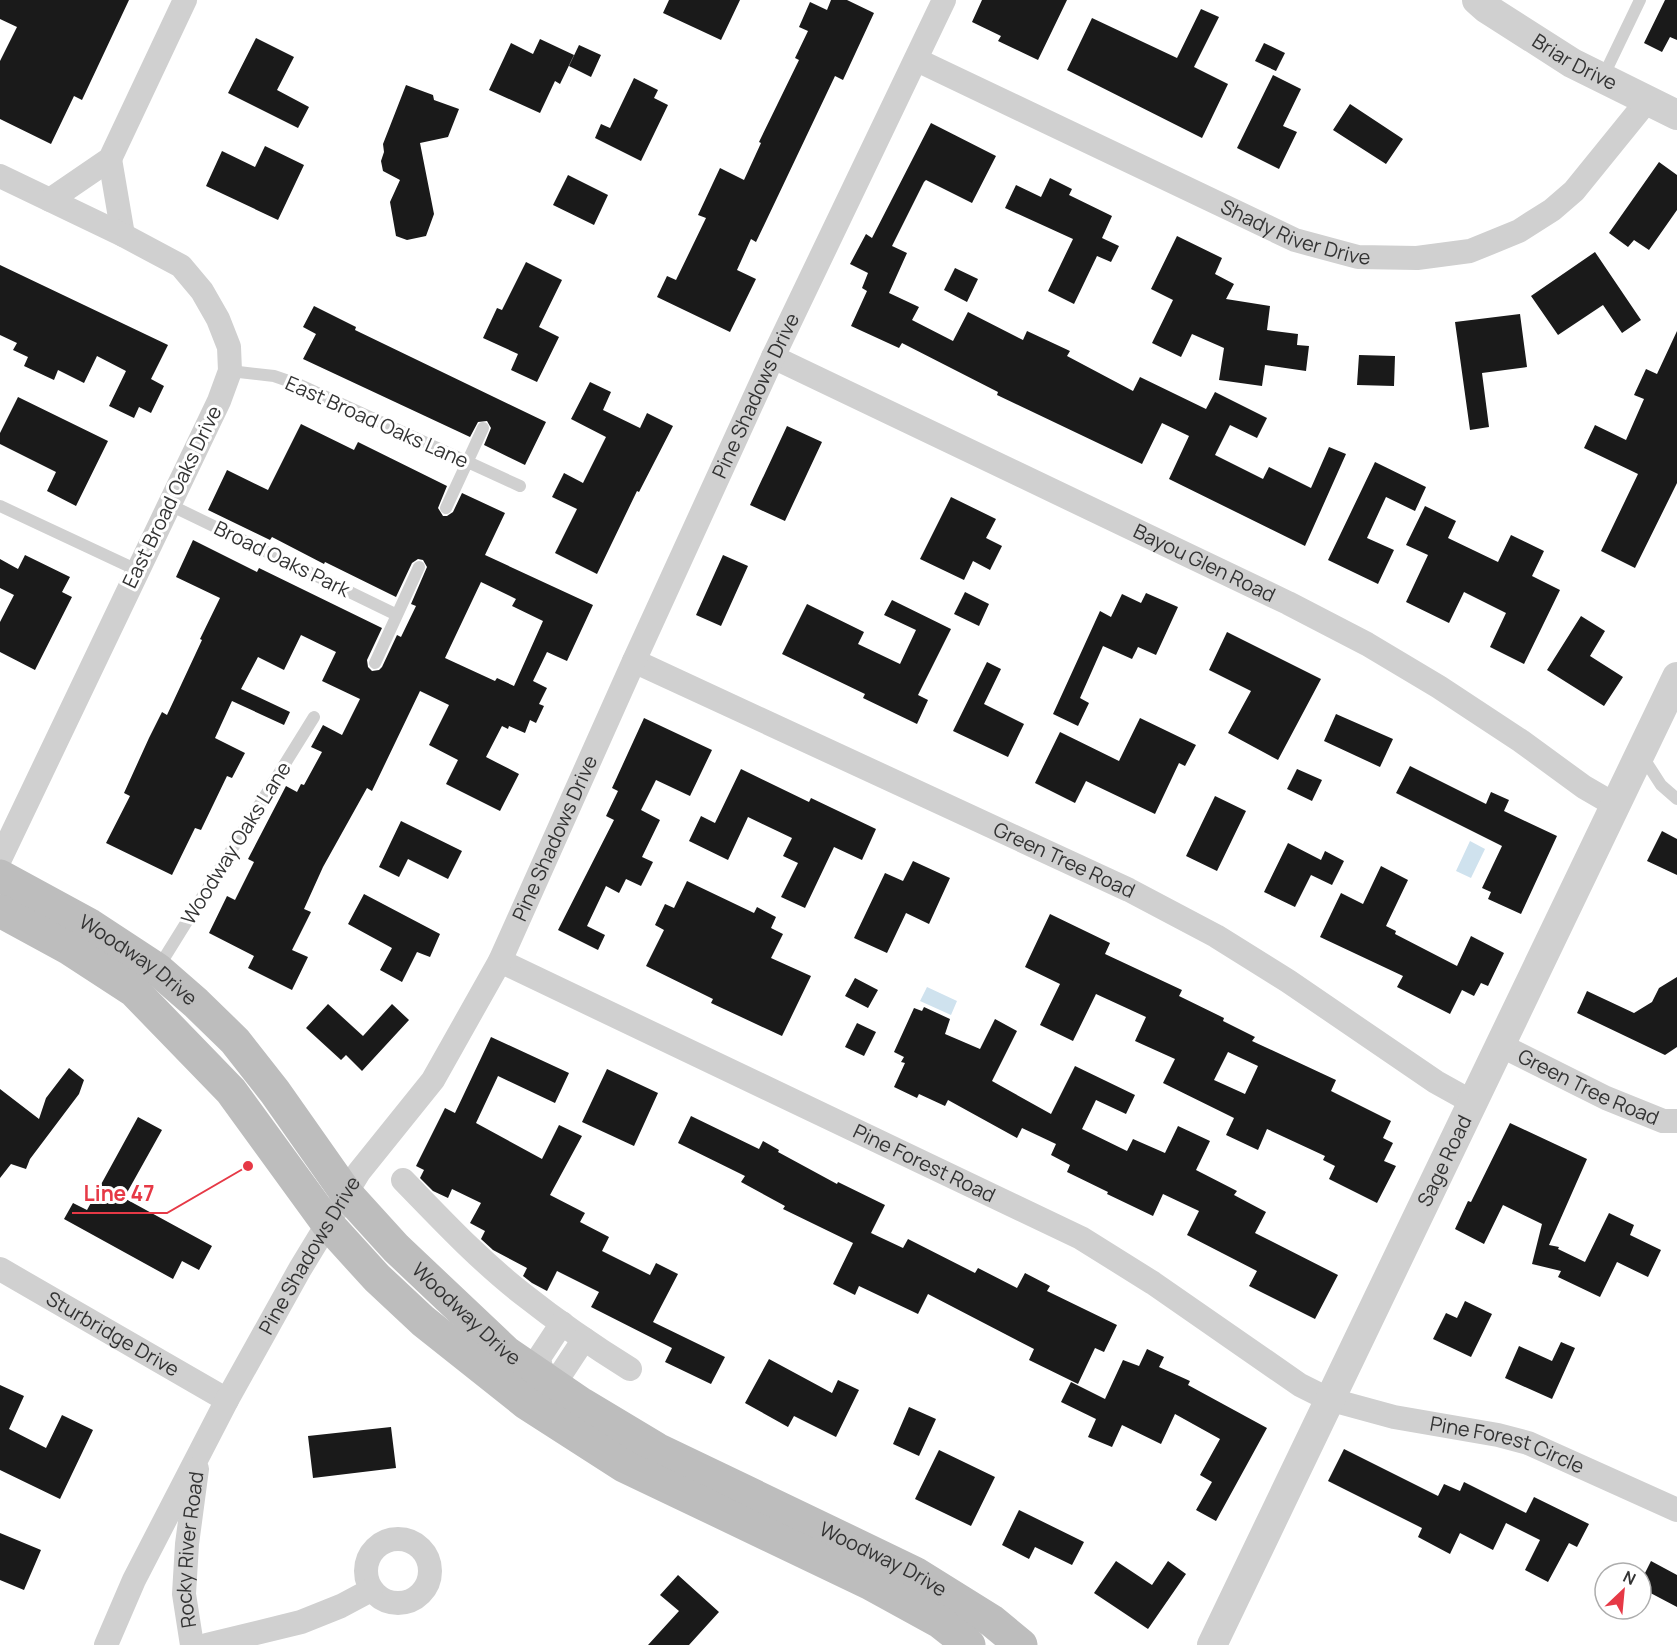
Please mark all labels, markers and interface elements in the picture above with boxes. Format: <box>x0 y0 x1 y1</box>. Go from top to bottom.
street label: Briar Drive <box>1527 27 1622 96</box>
street label: Shady River Drive <box>1216 193 1371 270</box>
street label: Pine Shadows Drive <box>705 308 805 482</box>
street label: East Broad Oaks Lane <box>281 369 473 474</box>
street label: East Broad Oaks Drive <box>116 401 227 592</box>
street label: Broad Oaks Park <box>210 514 355 604</box>
street label: Bayou Glen Road <box>1129 517 1280 608</box>
street label: Pine Shadows Drive <box>506 751 603 925</box>
street label: Woodway Oaks Lane <box>174 756 297 929</box>
street label: Green Tree Road <box>989 815 1139 904</box>
street label: Woodway Drive <box>75 908 203 1011</box>
street label: Green Tree Road <box>1513 1042 1663 1131</box>
street label: Sage Road <box>1411 1111 1478 1211</box>
street label: Pine Forest Road <box>849 1117 1000 1208</box>
street label: Pine Shadows Drive <box>252 1171 366 1339</box>
callout: Line 47 <box>72 1174 167 1213</box>
text: Line 47 <box>84 1179 154 1207</box>
street label: Woodway Drive <box>406 1256 526 1371</box>
street label: Sturbridge Drive <box>41 1285 184 1383</box>
street label: Pine Forest Circle <box>1428 1409 1589 1480</box>
street label: Rocky River Road <box>170 1470 210 1630</box>
street label: Woodway Drive <box>815 1515 952 1603</box>
north arrow <box>1593 1561 1653 1621</box>
text: N <box>1620 1565 1640 1590</box>

